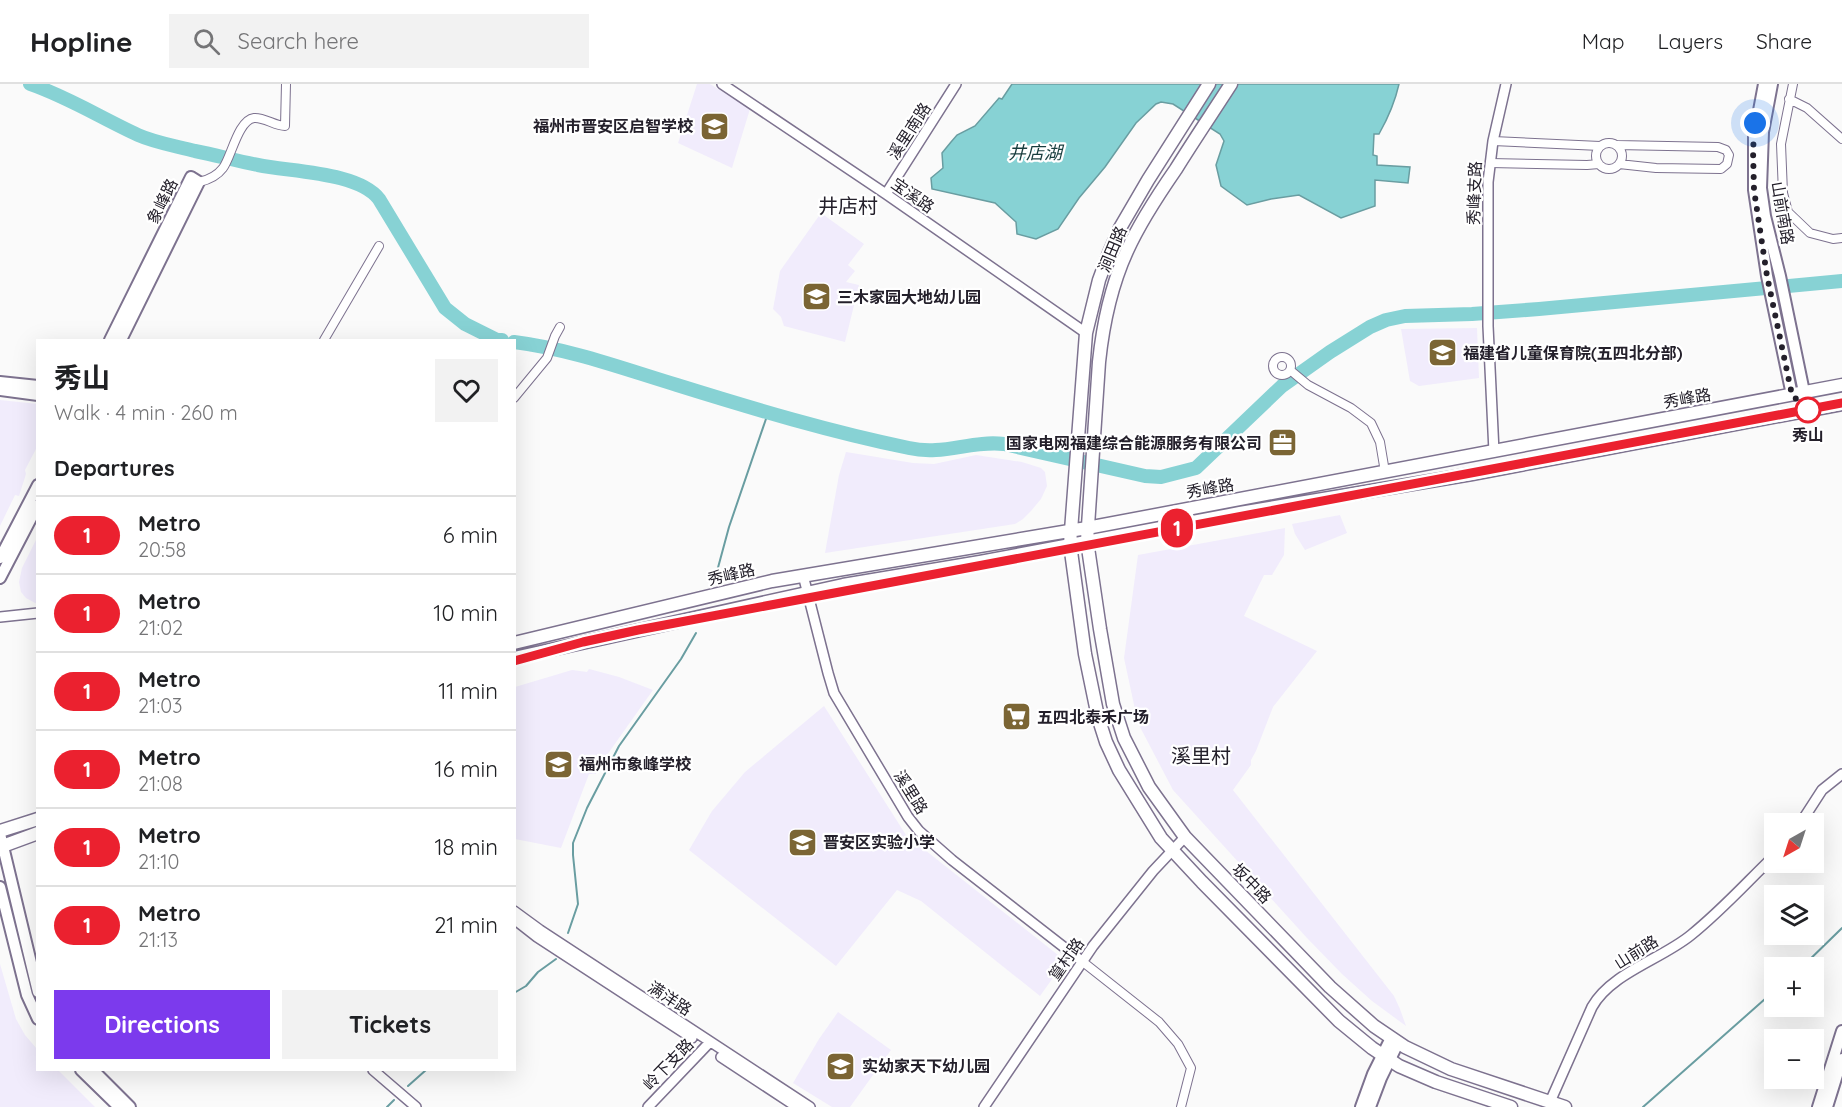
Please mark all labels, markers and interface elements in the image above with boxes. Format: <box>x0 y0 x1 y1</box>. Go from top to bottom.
search box <box>169 14 589 68</box>
text: Hopline <box>30 24 133 59</box>
icon: search <box>190 25 223 58</box>
text: Search here <box>238 27 359 55</box>
text: Map <box>1582 28 1625 54</box>
text: Layers <box>1658 28 1723 54</box>
text: Share <box>1756 28 1812 54</box>
street label: 溪里南路 <box>883 99 935 163</box>
your location <box>1740 108 1770 138</box>
school or university icon: 福州市晋安区启智学校 <box>698 110 730 142</box>
place label: 福州市晋安区启智学校 <box>533 116 694 136</box>
water label: 井店湖 <box>1008 141 1065 164</box>
street label: 秀峰支路 <box>1463 161 1485 225</box>
street label: 宝溪路 <box>888 173 938 217</box>
street label: 象峰路 <box>142 175 182 227</box>
street label: 山前南路 <box>1768 180 1798 246</box>
district label: 井店村 <box>818 193 878 218</box>
street label: 涧田路 <box>1093 223 1131 275</box>
school or university icon: 三木家园大地幼儿园 <box>800 281 832 313</box>
place label: 三木家园大地幼儿园 <box>837 287 981 307</box>
school or university icon: 福建省儿童保育院(五四北分部) <box>1426 337 1458 369</box>
place label: 福建省儿童保育院(五四北分部) <box>1463 343 1683 363</box>
button: heart <box>435 359 498 422</box>
text: 秀山 <box>54 360 110 395</box>
street label: 秀峰路 <box>1662 384 1712 412</box>
marker: 秀山 <box>1795 397 1821 423</box>
text: Walk · 4 min · 260 m <box>54 400 238 425</box>
place label: 秀山 <box>1792 425 1824 445</box>
office icon: 国家电网福建综合能源服务有限公司 <box>1267 427 1299 459</box>
place label: 国家电网福建综合能源服务有限公司 <box>1006 433 1262 453</box>
text: Departures <box>54 454 175 482</box>
street label: 秀峰路 <box>1185 474 1235 502</box>
line badge: 1 <box>1158 508 1196 548</box>
text: Metro <box>138 509 201 537</box>
text: 1 <box>1173 515 1181 541</box>
text: 6 min <box>443 521 498 549</box>
text: 1 <box>83 522 91 548</box>
text: 20:58 <box>138 537 186 562</box>
street label: 秀峰路 <box>705 559 757 589</box>
text: Metro <box>138 587 201 615</box>
text: 10 min <box>433 599 498 627</box>
text: 1 <box>83 600 91 626</box>
text: 21:02 <box>138 615 183 640</box>
text: Metro <box>138 665 201 693</box>
text: 11 min <box>438 677 498 705</box>
text: 1 <box>83 678 91 704</box>
text: 21:03 <box>138 693 183 718</box>
supermarket icon: 五四北泰禾广场 <box>1000 701 1032 733</box>
place label: 五四北泰禾广场 <box>1037 707 1149 727</box>
text: Metro <box>138 743 201 771</box>
district label: 溪里村 <box>1171 743 1231 768</box>
school or university icon: 福州市象峰学校 <box>542 748 574 780</box>
place label: 福州市象峰学校 <box>579 754 692 774</box>
text: 16 min <box>435 755 498 783</box>
text: 1 <box>83 756 91 782</box>
street label: 溪里路 <box>890 766 932 818</box>
text: 21:08 <box>138 771 183 796</box>
north arrow <box>1764 813 1824 873</box>
map controls <box>1764 813 1824 1089</box>
text: Metro <box>138 821 201 849</box>
school or university icon: 晋安区实验小学 <box>786 826 818 858</box>
place label: 晋安区实验小学 <box>823 832 935 852</box>
text: 18 min <box>434 833 498 861</box>
text: 1 <box>83 834 91 860</box>
text: 21:10 <box>138 849 180 874</box>
street label: 坂中路 <box>1228 859 1276 907</box>
button: layers <box>1764 885 1824 945</box>
text: Metro <box>138 899 201 927</box>
text: 21 min <box>434 911 498 939</box>
text: 1 <box>83 912 91 938</box>
text: 21:13 <box>138 927 178 952</box>
street label: 山前路 <box>1610 931 1662 973</box>
street label: 篁村路 <box>1044 934 1088 984</box>
button: + <box>1764 957 1824 1017</box>
street label: 满洋路 <box>644 977 696 1019</box>
button: Directions <box>54 990 270 1059</box>
button: Tickets <box>282 990 498 1059</box>
button: − <box>1764 1029 1824 1089</box>
street label: 岭下支路 <box>639 1034 697 1094</box>
school or university icon: 实幼家天下幼儿园 <box>825 1050 857 1082</box>
place label: 实幼家天下幼儿园 <box>862 1056 990 1076</box>

